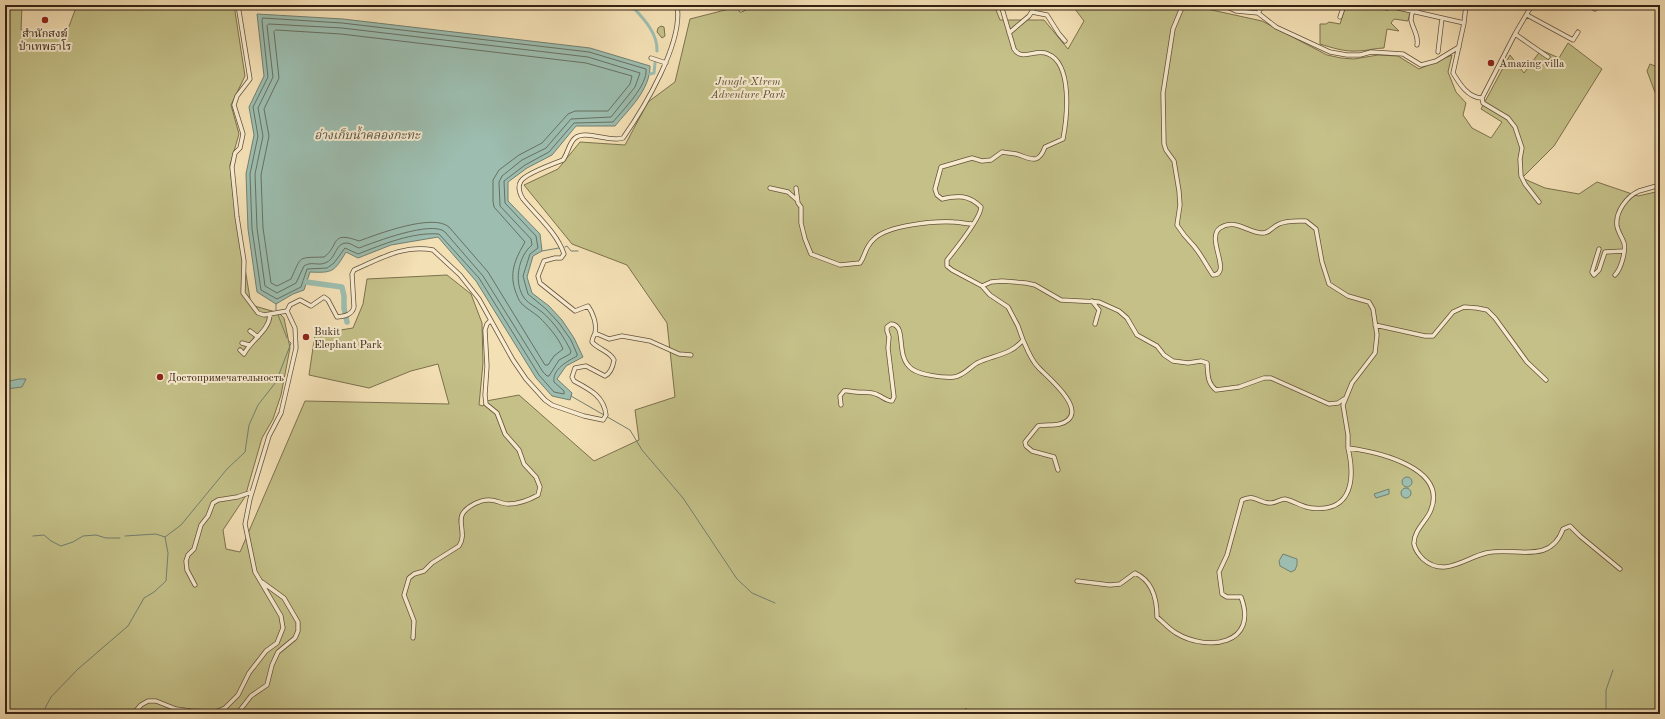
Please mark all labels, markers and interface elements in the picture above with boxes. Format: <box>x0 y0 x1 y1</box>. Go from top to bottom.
marker: สำนักสงฆ์ ป่าเทพธาโร <box>40 15 50 25</box>
place label: สำนักสงฆ์ ป่าเทพธาโร <box>19 27 71 53</box>
marker: Amazing villa <box>1486 58 1496 68</box>
place label: Amazing villa <box>1499 59 1565 70</box>
park label: Jungle Xtrem Adventure Park <box>710 77 786 101</box>
water label: อ่างเก็บน้ำคลองกะทะ <box>314 126 421 142</box>
place label: Bukit Elephant Park <box>314 327 383 351</box>
marker: Bukit Elephant Park <box>301 332 311 342</box>
marker: Достопримечательность <box>155 372 165 382</box>
place label: Достопримечательность <box>168 373 284 384</box>

